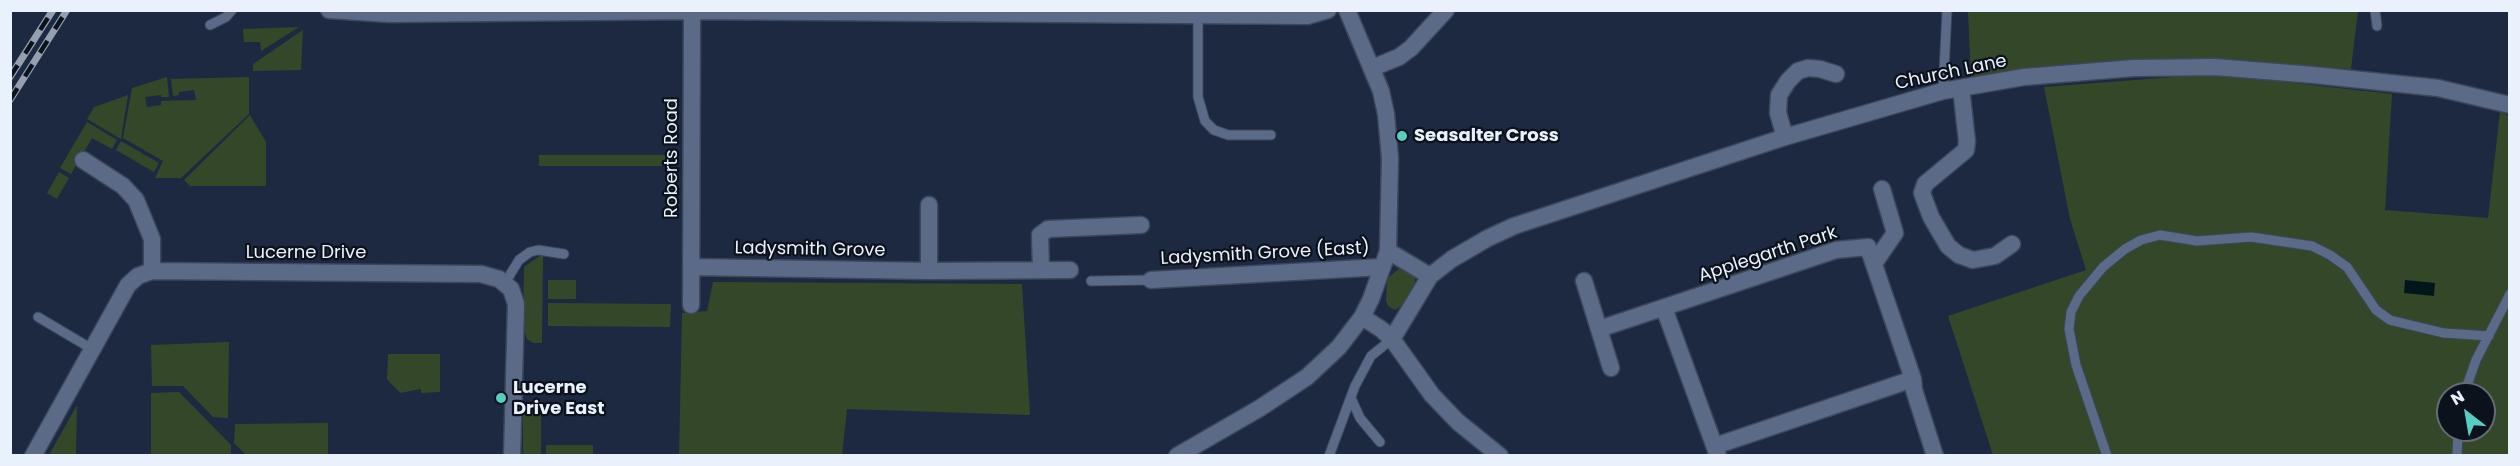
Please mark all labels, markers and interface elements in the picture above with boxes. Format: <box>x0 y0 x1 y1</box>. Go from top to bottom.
street label: Church Lane <box>1893 51 2009 95</box>
street label: Roberts Road <box>661 98 683 218</box>
place label: Seasalter Cross <box>1414 125 1559 147</box>
marker: Seasalter Cross <box>1395 129 1409 143</box>
street label: Applegarth Park <box>1696 222 1840 288</box>
street label: Ladysmith Grove <box>734 238 886 262</box>
street label: Ladysmith Grove (East) <box>1160 238 1370 270</box>
street label: Lucerne Drive <box>246 242 366 264</box>
place label: Lucerne Drive East <box>513 377 605 420</box>
north arrow <box>2436 382 2496 442</box>
text: N <box>2446 385 2469 411</box>
marker: Lucerne Drive East <box>494 391 508 405</box>

